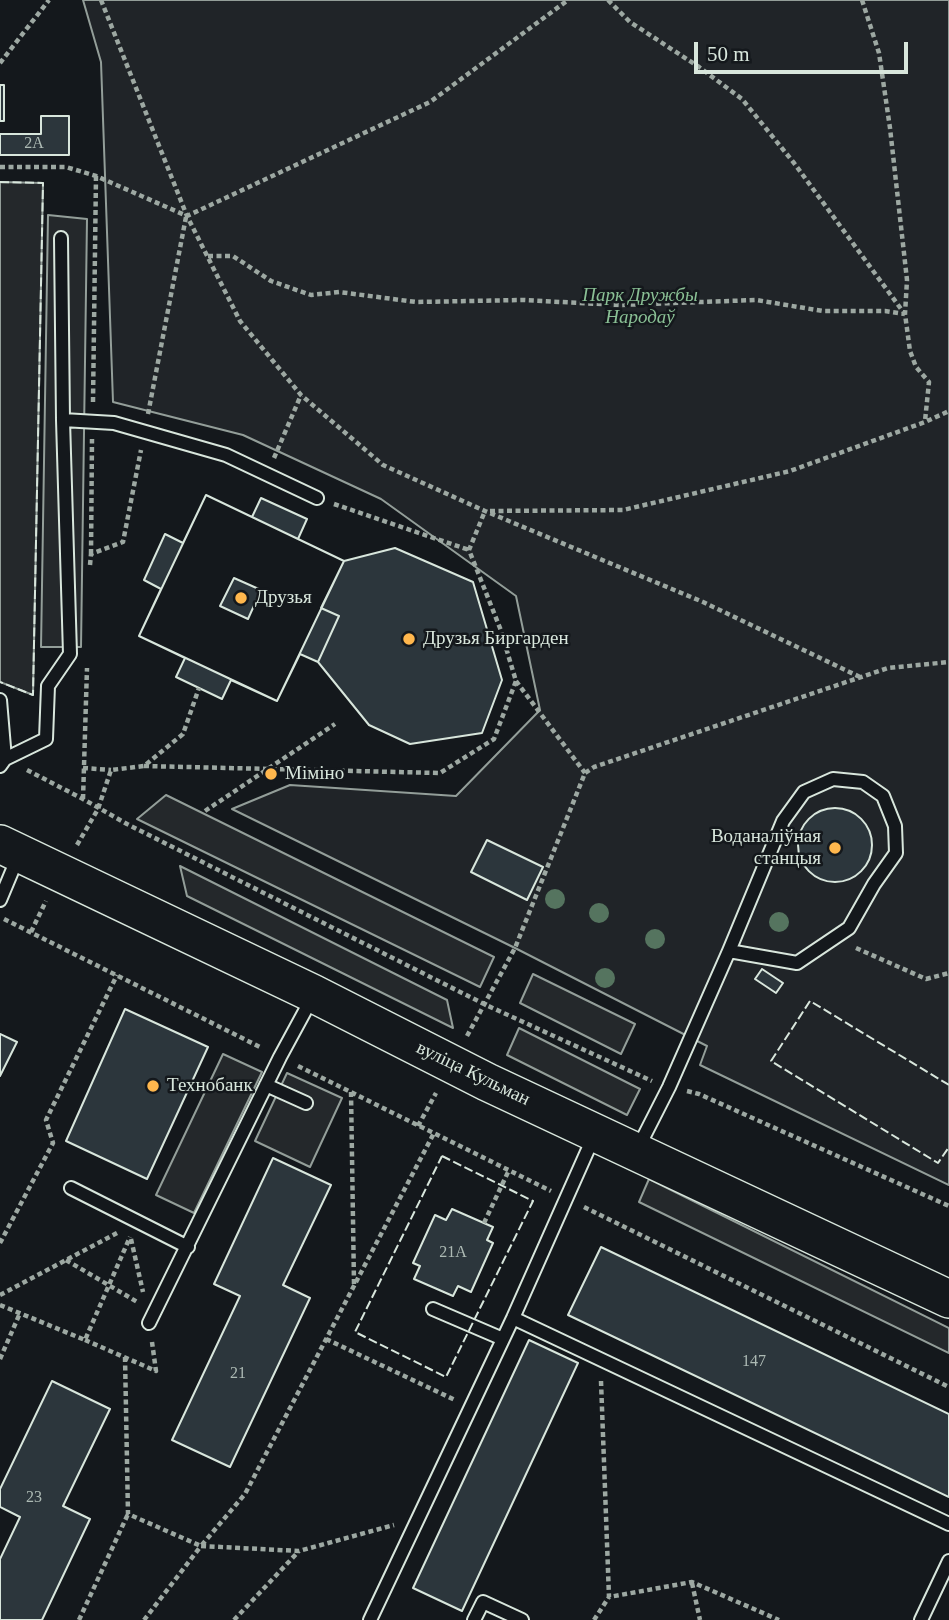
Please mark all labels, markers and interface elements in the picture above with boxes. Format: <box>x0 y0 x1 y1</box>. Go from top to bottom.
scale bar <box>697 28 911 72</box>
text: 50 m <box>707 42 750 66</box>
house number: 2А <box>24 134 44 154</box>
park label: Парк Дружбы Народаў <box>582 285 698 329</box>
place label: Друзья <box>255 587 312 609</box>
marker: Друзья <box>233 590 249 606</box>
place label: Друзья Биргарден <box>423 628 569 650</box>
marker: Друзья Биргарден <box>401 631 417 647</box>
place label: Міміно <box>285 763 344 785</box>
marker: Міміно <box>263 766 279 782</box>
place label: Воданаліўная станцыя <box>711 826 821 870</box>
marker: Воданаліўная станцыя <box>827 840 843 856</box>
street label: вуліца Кульман <box>412 1037 534 1111</box>
place label: Технобанк <box>167 1075 253 1097</box>
marker: Технобанк <box>145 1078 161 1094</box>
house number: 21А <box>439 1243 467 1263</box>
house number: 147 <box>742 1352 766 1372</box>
house number: 21 <box>230 1364 246 1384</box>
house number: 23 <box>26 1488 42 1508</box>

